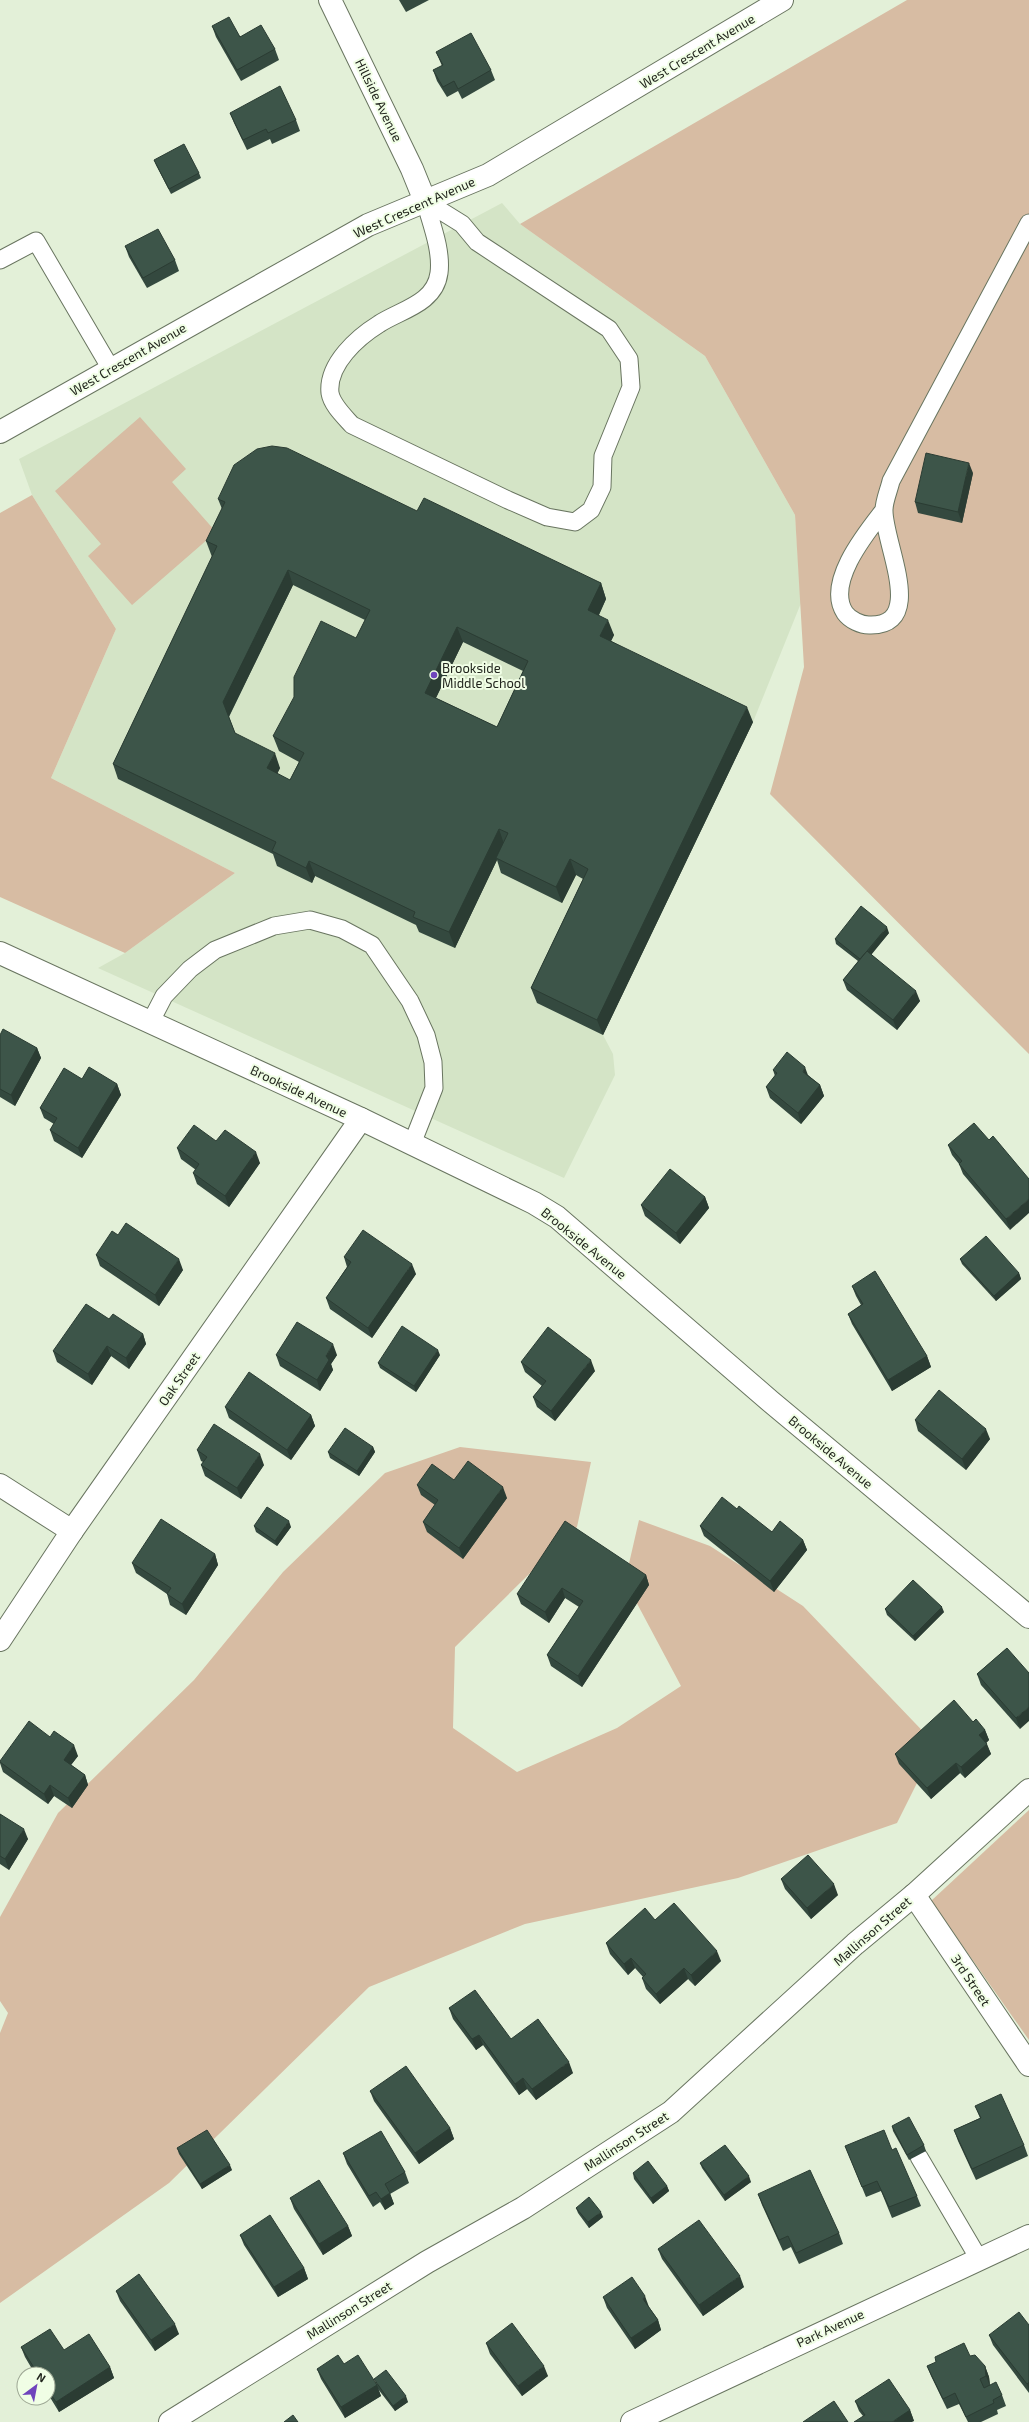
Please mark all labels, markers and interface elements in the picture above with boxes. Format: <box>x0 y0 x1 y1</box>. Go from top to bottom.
street label: West Crescent Avenue <box>637 10 757 92</box>
street label: Hillside Avenue <box>352 56 406 144</box>
street label: West Crescent Avenue <box>351 173 477 241</box>
street label: West Crescent Avenue <box>67 319 189 399</box>
place label: Brookside Middle School <box>442 660 525 691</box>
marker: Brookside Middle School <box>429 670 439 680</box>
street label: Brookside Avenue <box>248 1062 350 1120</box>
street label: Brookside Avenue <box>538 1204 630 1282</box>
street label: Oak Street <box>155 1349 203 1409</box>
street label: Brookside Avenue <box>786 1412 876 1492</box>
street label: Mallinson Street <box>830 1893 914 1969</box>
street label: 3rd Street <box>948 1951 994 2009</box>
street label: Mallinson Street <box>581 2108 671 2174</box>
street label: Mallinson Street <box>303 2277 395 2343</box>
street label: Park Avenue <box>794 2305 866 2351</box>
north arrow <box>16 2366 56 2406</box>
text: N <box>35 2369 48 2385</box>

